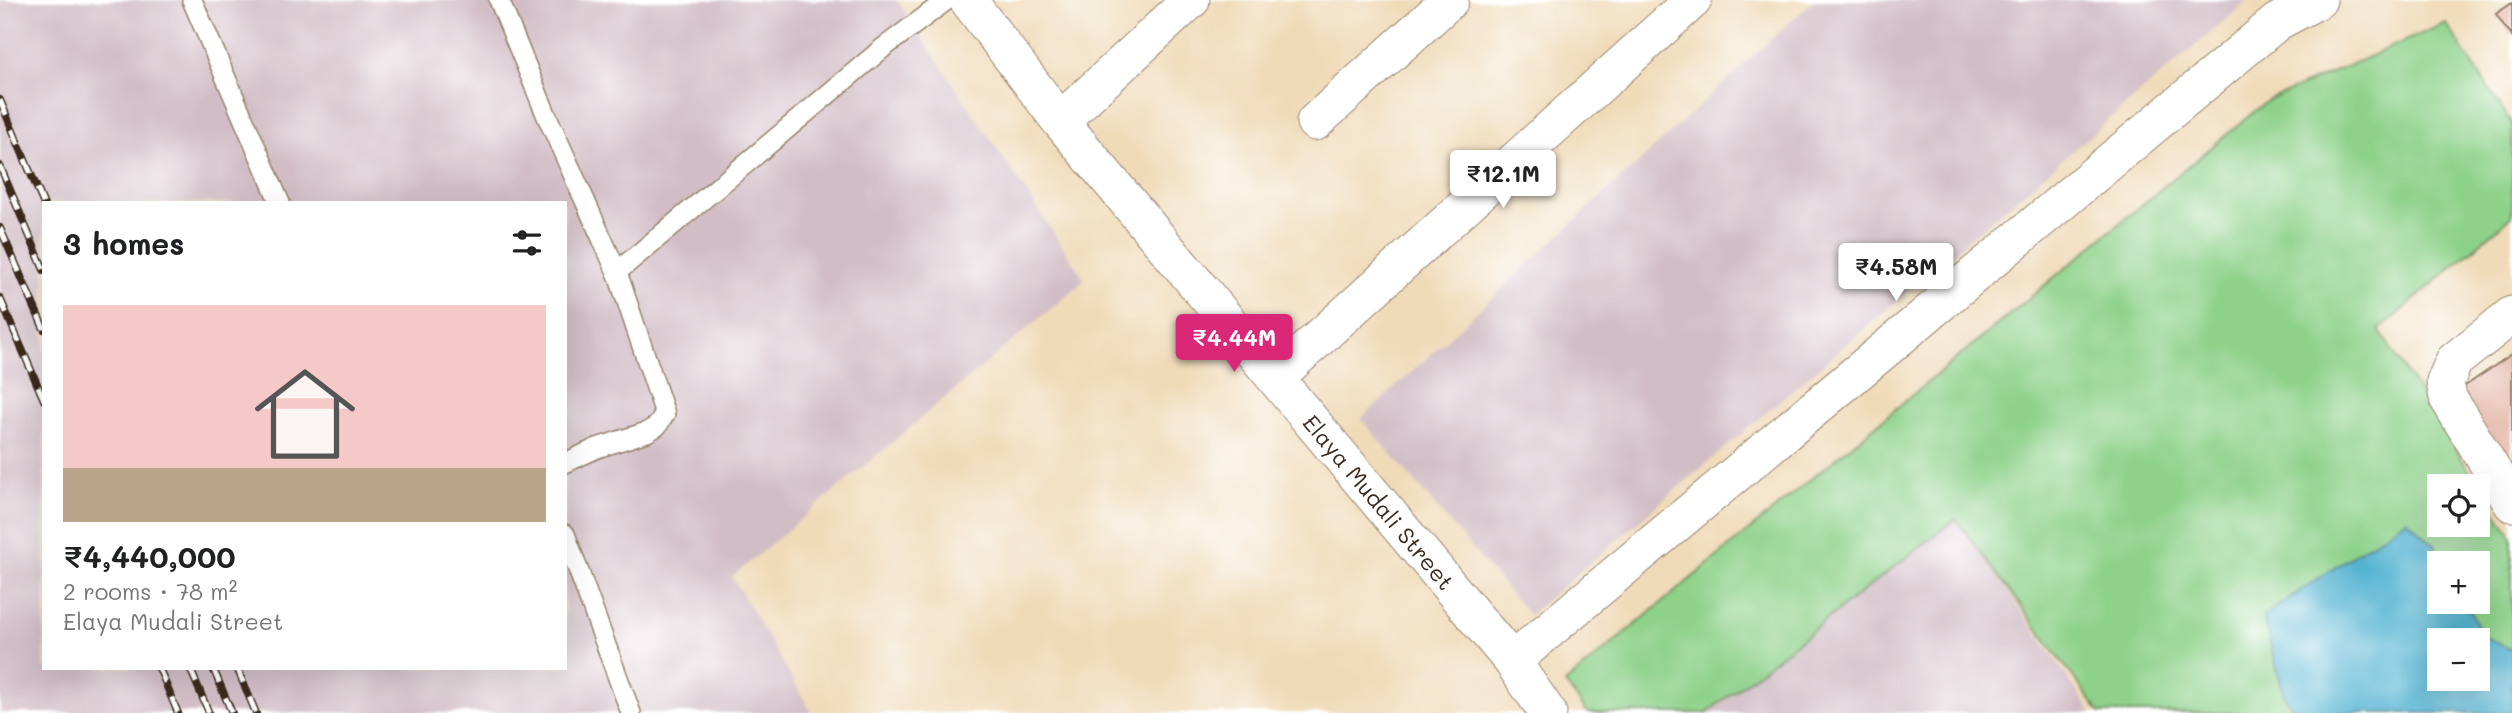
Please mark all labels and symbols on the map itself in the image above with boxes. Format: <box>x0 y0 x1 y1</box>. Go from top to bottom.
pin: ₹12.1M <box>1446 150 1560 210</box>
pin: ₹4.58M <box>1839 244 1953 303</box>
pin: ₹4.44M <box>1177 314 1291 374</box>
street label: Elaya Mudali Street <box>1297 408 1461 596</box>

